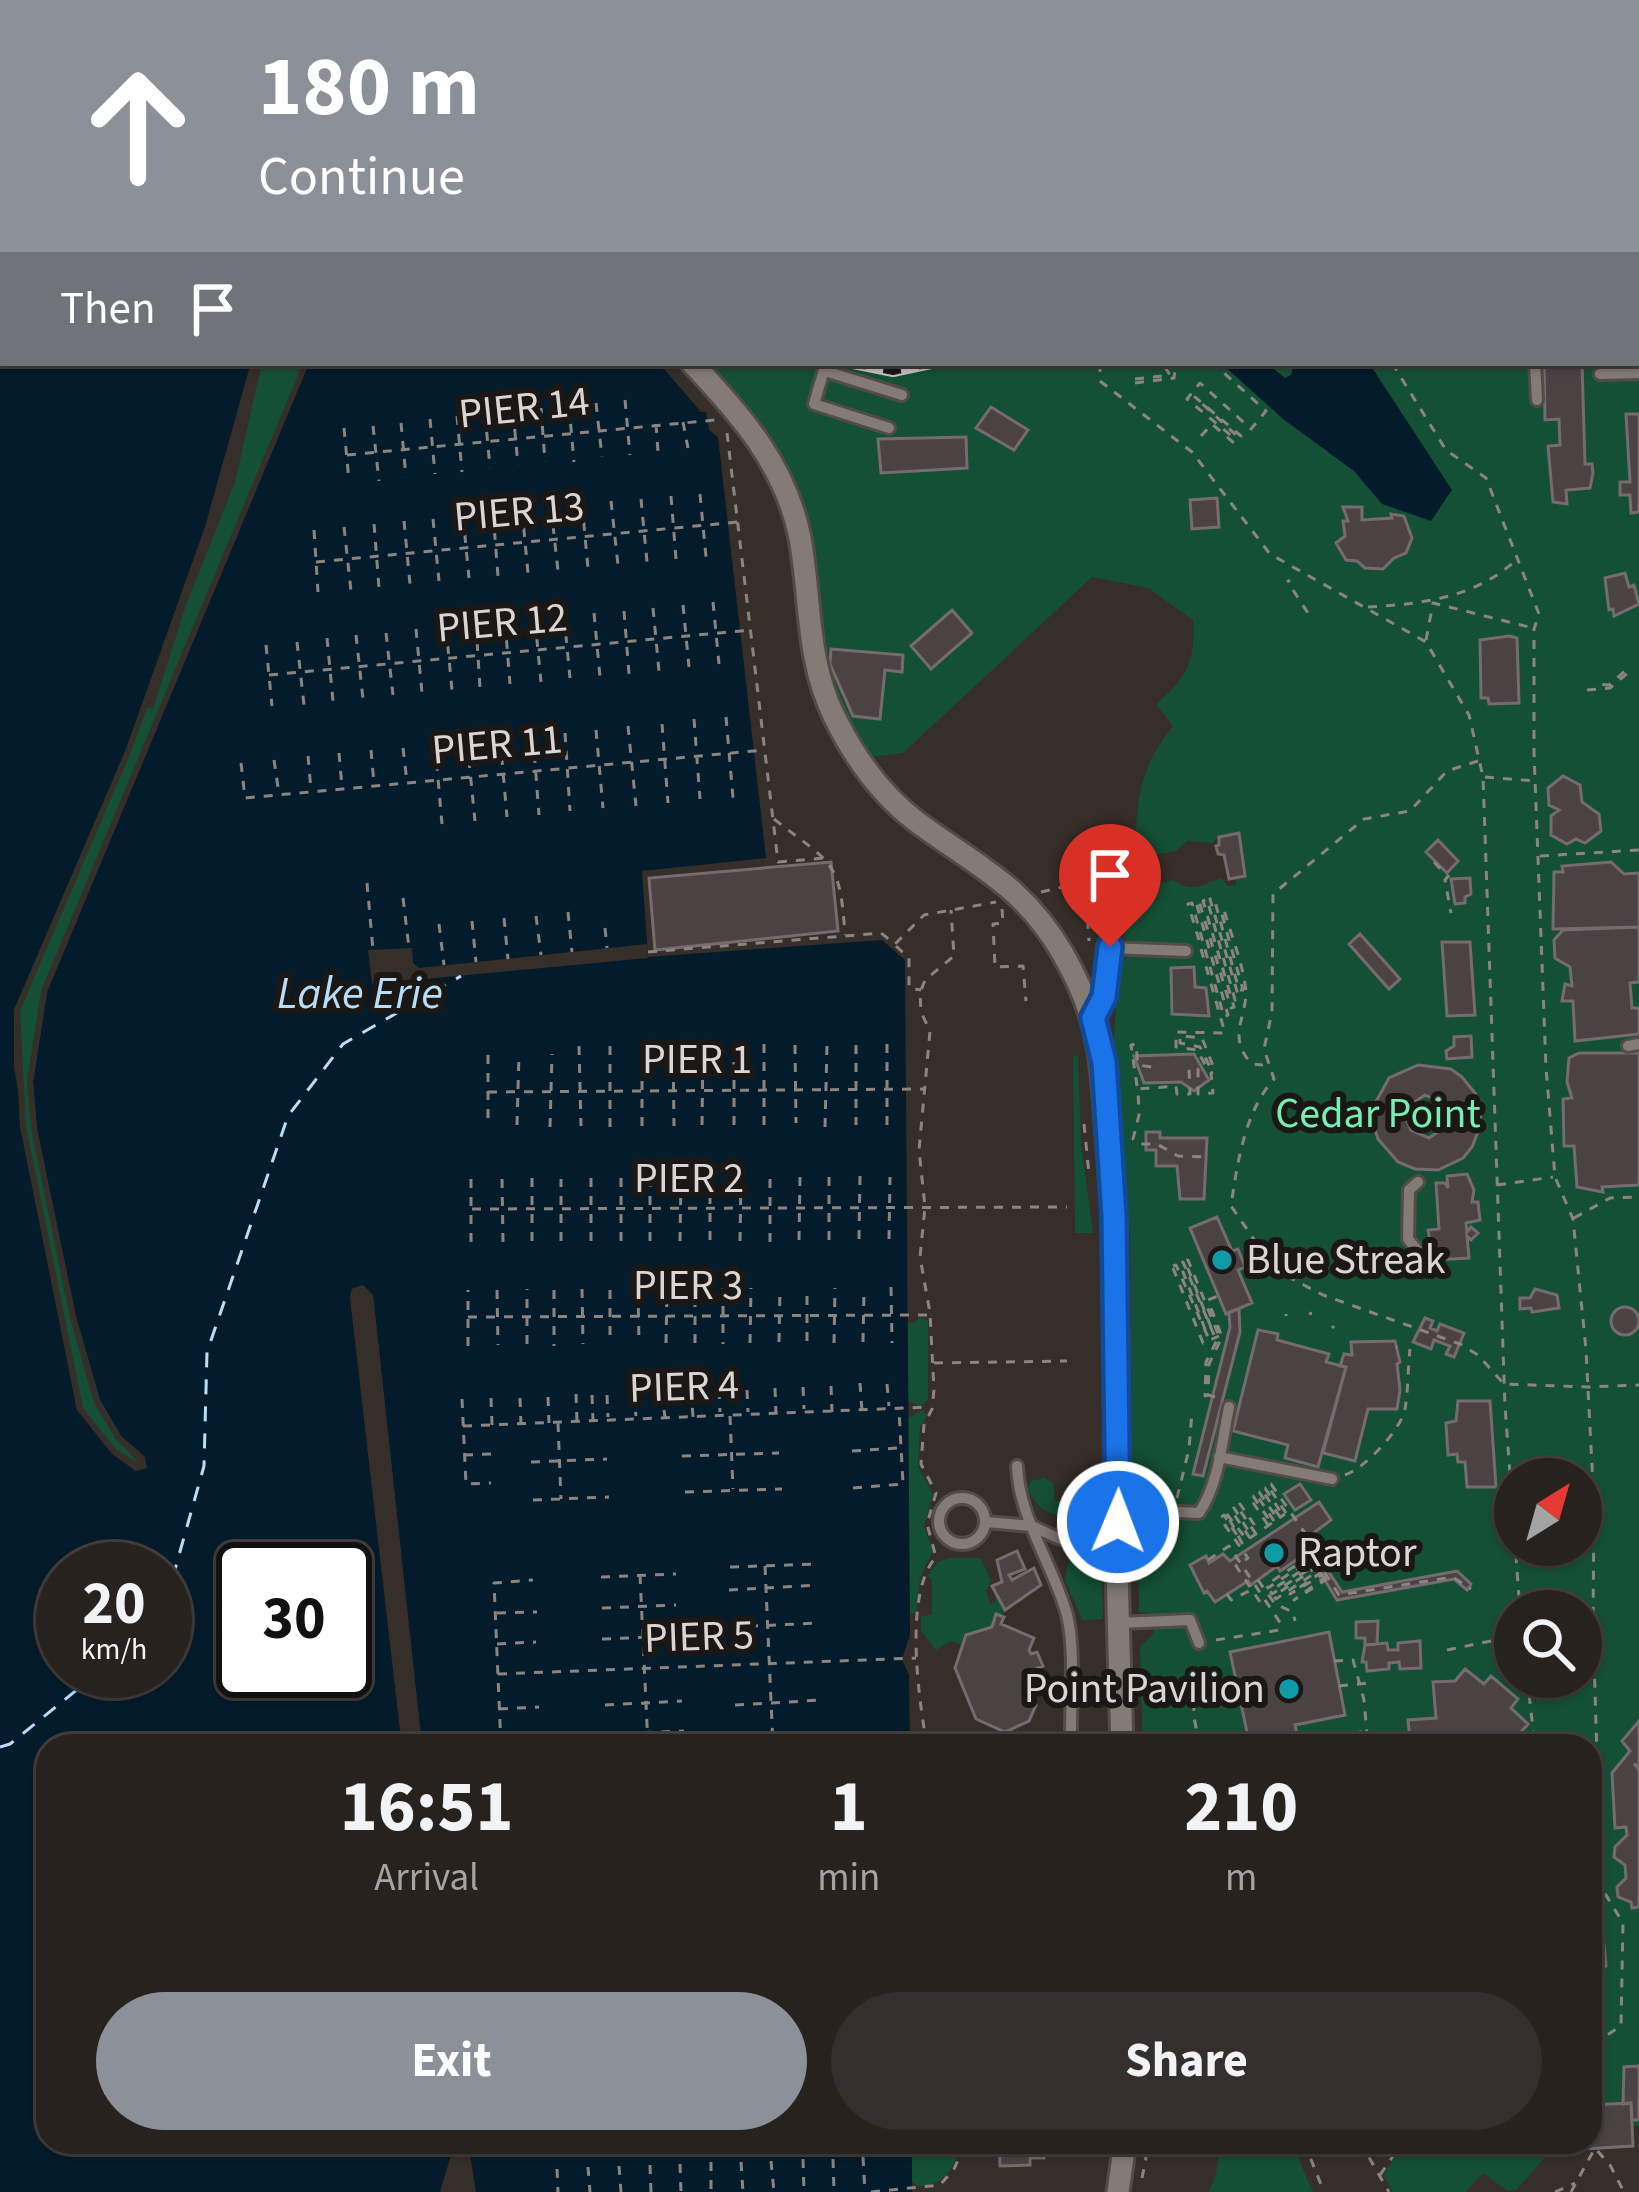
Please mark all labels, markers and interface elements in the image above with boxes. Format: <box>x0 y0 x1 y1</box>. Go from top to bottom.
text: 180 m <box>258 28 480 148</box>
icon: ahead <box>60 48 216 204</box>
text: Continue <box>258 139 465 216</box>
icon: arrive <box>180 276 246 342</box>
text: Then <box>60 277 156 341</box>
street label: PIER 14 <box>456 371 592 445</box>
street label: PIER 13 <box>451 476 587 548</box>
street label: PIER 12 <box>434 587 570 659</box>
street label: PIER 11 <box>429 709 565 781</box>
pin <box>1059 824 1161 947</box>
icon: arrive <box>1077 842 1143 908</box>
water label: Lake Erie <box>277 962 443 1026</box>
street label: PIER 1 <box>642 1030 752 1090</box>
park label: Cedar Point <box>1275 1084 1481 1144</box>
street label: PIER 2 <box>634 1149 744 1209</box>
place label: Blue Streak <box>1246 1230 1446 1290</box>
marker: Blue Streak <box>1209 1247 1235 1273</box>
street label: PIER 3 <box>633 1256 743 1316</box>
street label: PIER 4 <box>628 1355 740 1419</box>
north arrow <box>1494 1458 1602 1566</box>
map controls <box>1494 1458 1602 1698</box>
position arrow <box>1055 1459 1181 1585</box>
place label: Raptor <box>1298 1523 1417 1583</box>
marker: Raptor <box>1261 1540 1287 1566</box>
speed limit sign: 30 <box>216 1542 372 1698</box>
text: 20 <box>82 1562 146 1647</box>
button: search <box>1494 1590 1602 1698</box>
street label: PIER 5 <box>643 1605 755 1669</box>
text: km/h <box>81 1628 147 1671</box>
place label: Point Pavilion <box>1024 1659 1265 1719</box>
marker: Point Pavilion <box>1276 1676 1302 1702</box>
text: 16:51 <box>340 1756 513 1859</box>
text: 1 <box>830 1756 868 1859</box>
text: 210 <box>1184 1756 1298 1859</box>
text: Arrival <box>374 1850 479 1906</box>
text: min <box>817 1850 880 1906</box>
text: m <box>1225 1850 1257 1906</box>
button: Exit <box>96 1992 807 2130</box>
button: Share <box>831 1992 1542 2130</box>

